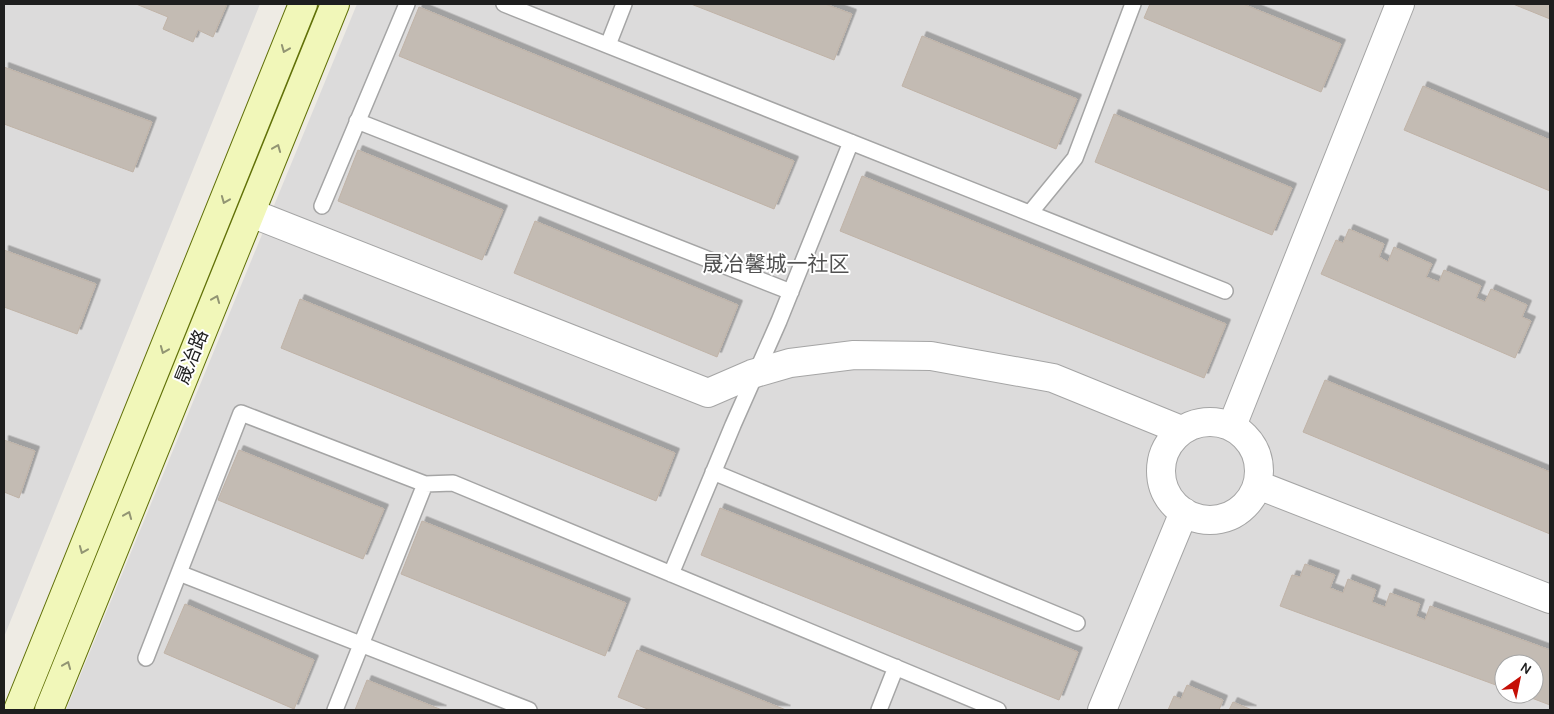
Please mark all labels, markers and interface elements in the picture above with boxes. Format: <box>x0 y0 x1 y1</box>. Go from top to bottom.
one-way arrow <box>281 44 291 53</box>
one-way arrow <box>271 145 281 153</box>
one-way arrow <box>220 195 231 204</box>
district label: 晟冶馨城一社区 <box>703 252 850 276</box>
one-way arrow <box>210 295 220 304</box>
street label: 晟冶路 <box>171 326 213 388</box>
one-way arrow <box>159 346 169 354</box>
one-way arrow <box>123 511 133 519</box>
one-way arrow <box>79 545 89 554</box>
north arrow <box>1494 654 1544 704</box>
text: N <box>1517 659 1535 678</box>
one-way arrow <box>61 661 72 670</box>

